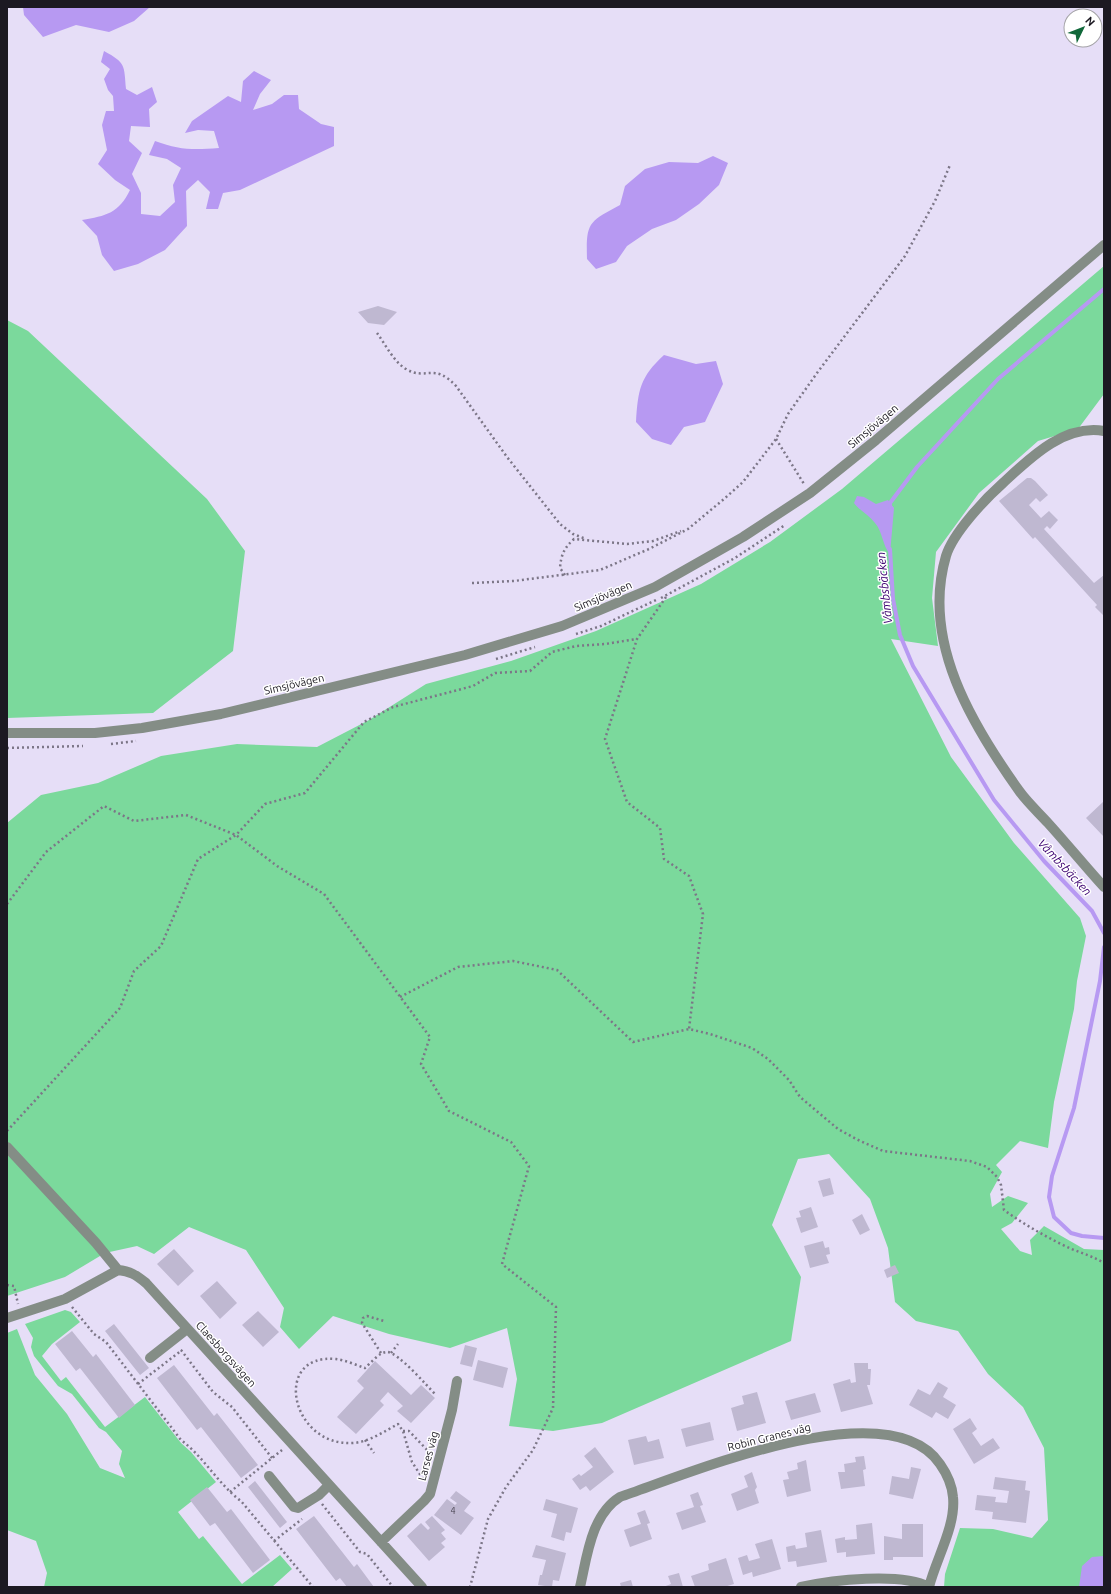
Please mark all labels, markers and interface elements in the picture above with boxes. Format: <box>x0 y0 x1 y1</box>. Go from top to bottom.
north arrow <box>1063 8 1103 48</box>
text: N <box>1083 14 1098 28</box>
street label: Simsjövägen <box>846 402 900 450</box>
water label: Våmbsbäcken <box>874 551 894 625</box>
street label: Simsjövägen <box>572 578 634 614</box>
street label: Simsjövägen <box>263 671 325 697</box>
water label: Våmbsbäcken <box>1036 836 1094 898</box>
street label: Claesborgsvägen <box>193 1319 259 1389</box>
street label: Robin Granes väg <box>726 1421 812 1453</box>
street label: Larses väg <box>416 1430 440 1482</box>
house number: 4 <box>450 1506 456 1516</box>

